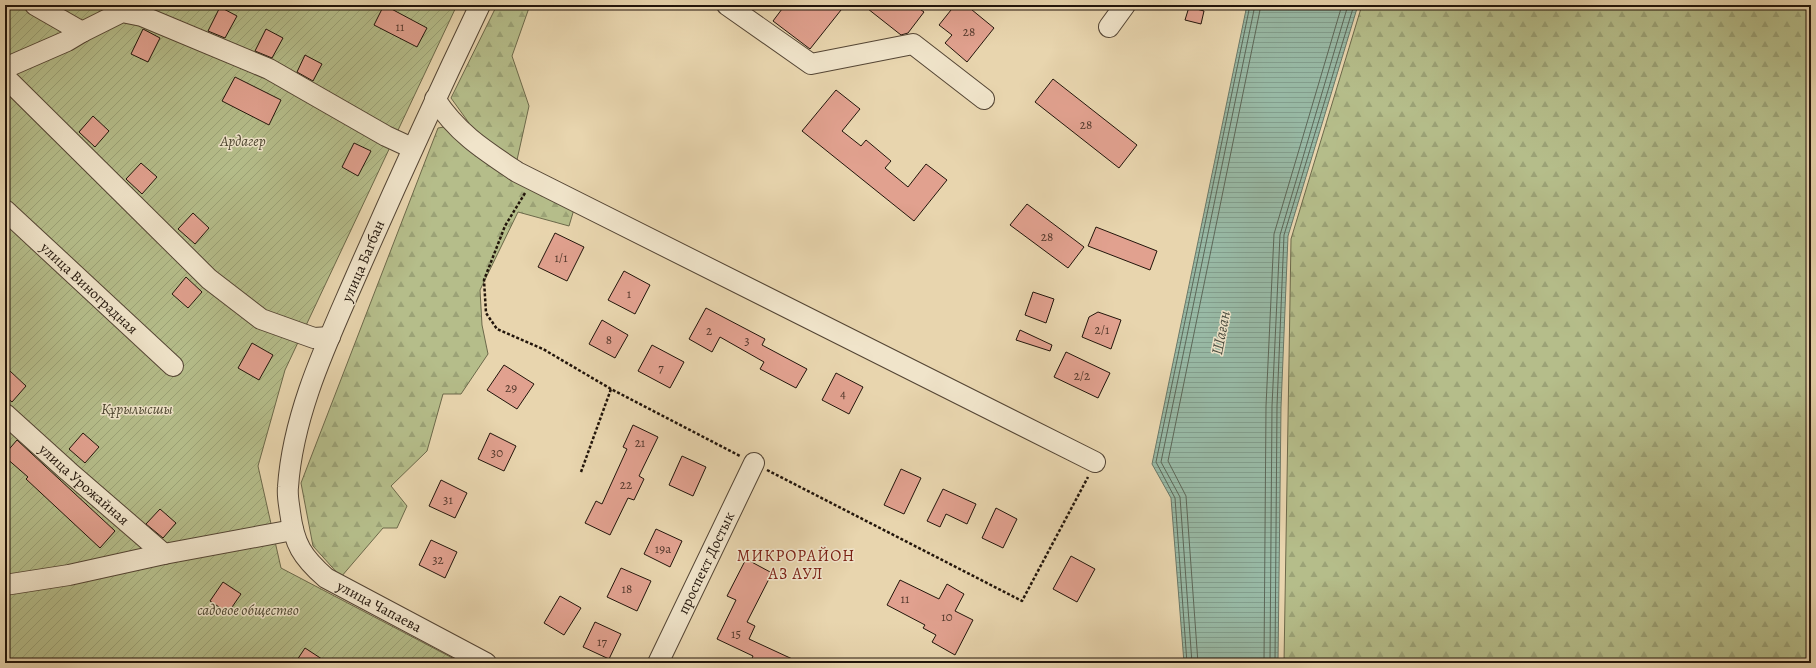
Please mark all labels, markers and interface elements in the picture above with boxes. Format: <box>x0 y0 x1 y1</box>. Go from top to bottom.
house number: 11 <box>396 18 405 35</box>
house number: 28 <box>963 23 975 40</box>
house number: 28 <box>1080 116 1092 133</box>
park label: Ардагер <box>219 131 266 151</box>
street label: улица Багбан <box>336 217 389 306</box>
house number: 28 <box>1041 228 1053 245</box>
street label: улица Виноградная <box>35 237 142 339</box>
house number: 1/1 <box>554 249 568 266</box>
house number: 1 <box>627 285 632 302</box>
water label: Шаған <box>1206 309 1236 357</box>
house number: 2/1 <box>1095 321 1110 338</box>
house number: 2 <box>706 322 712 339</box>
house number: 8 <box>606 331 612 348</box>
house number: 3 <box>744 332 750 349</box>
house number: 7 <box>658 359 664 376</box>
house number: 2/2 <box>1074 367 1090 384</box>
house number: 29 <box>505 379 517 396</box>
house number: 4 <box>840 385 846 402</box>
park label: Құрылысшы <box>101 399 173 419</box>
house number: 21 <box>635 434 646 451</box>
street label: улица Урожайная <box>34 439 134 530</box>
house number: 30 <box>491 444 503 461</box>
house number: 22 <box>620 476 632 493</box>
house number: 31 <box>443 491 453 508</box>
street label: проспект Достык <box>673 508 739 618</box>
house number: 19а <box>655 540 671 557</box>
district label: МИКРОРАЙОН АЗ АУЛ <box>737 545 855 585</box>
house number: 32 <box>432 551 444 568</box>
street label: улица Чапаева <box>333 575 425 637</box>
house number: 18 <box>622 580 632 597</box>
house number: 11 <box>901 590 910 607</box>
park label: садовое общество <box>197 600 299 620</box>
house number: 10 <box>941 608 953 625</box>
house number: 15 <box>731 625 741 642</box>
house number: 17 <box>597 633 607 650</box>

